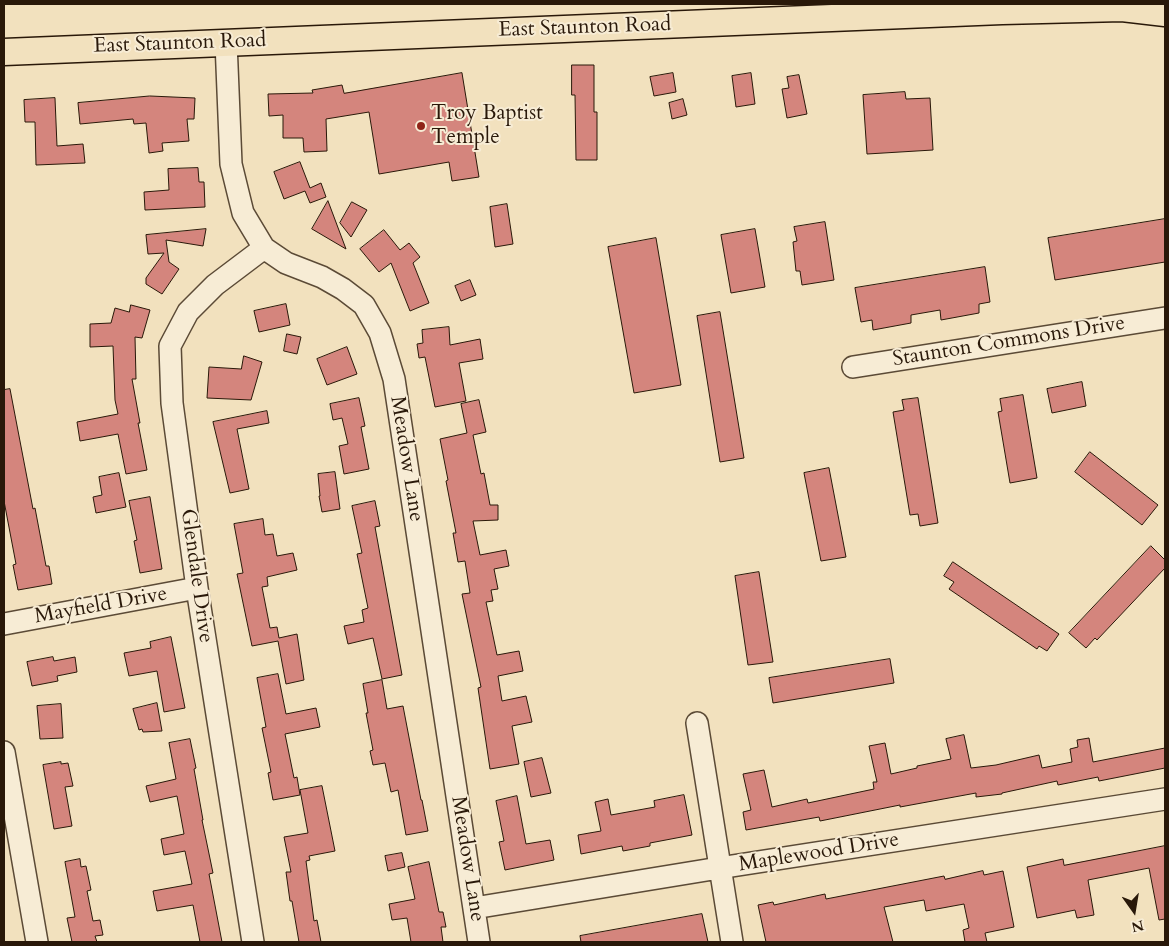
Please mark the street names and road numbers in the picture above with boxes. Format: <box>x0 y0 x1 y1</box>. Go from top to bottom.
street label: East Staunton Road <box>498 12 672 44</box>
street label: East Staunton Road <box>93 28 267 60</box>
street label: Staunton Commons Drive <box>891 311 1127 373</box>
street label: Meadow Lane <box>384 394 428 524</box>
street label: Glendale Drive <box>174 507 218 645</box>
street label: Mayfield Drive <box>33 582 169 630</box>
street label: Meadow Lane <box>445 794 489 924</box>
street label: Maplewood Drive <box>737 828 901 878</box>

